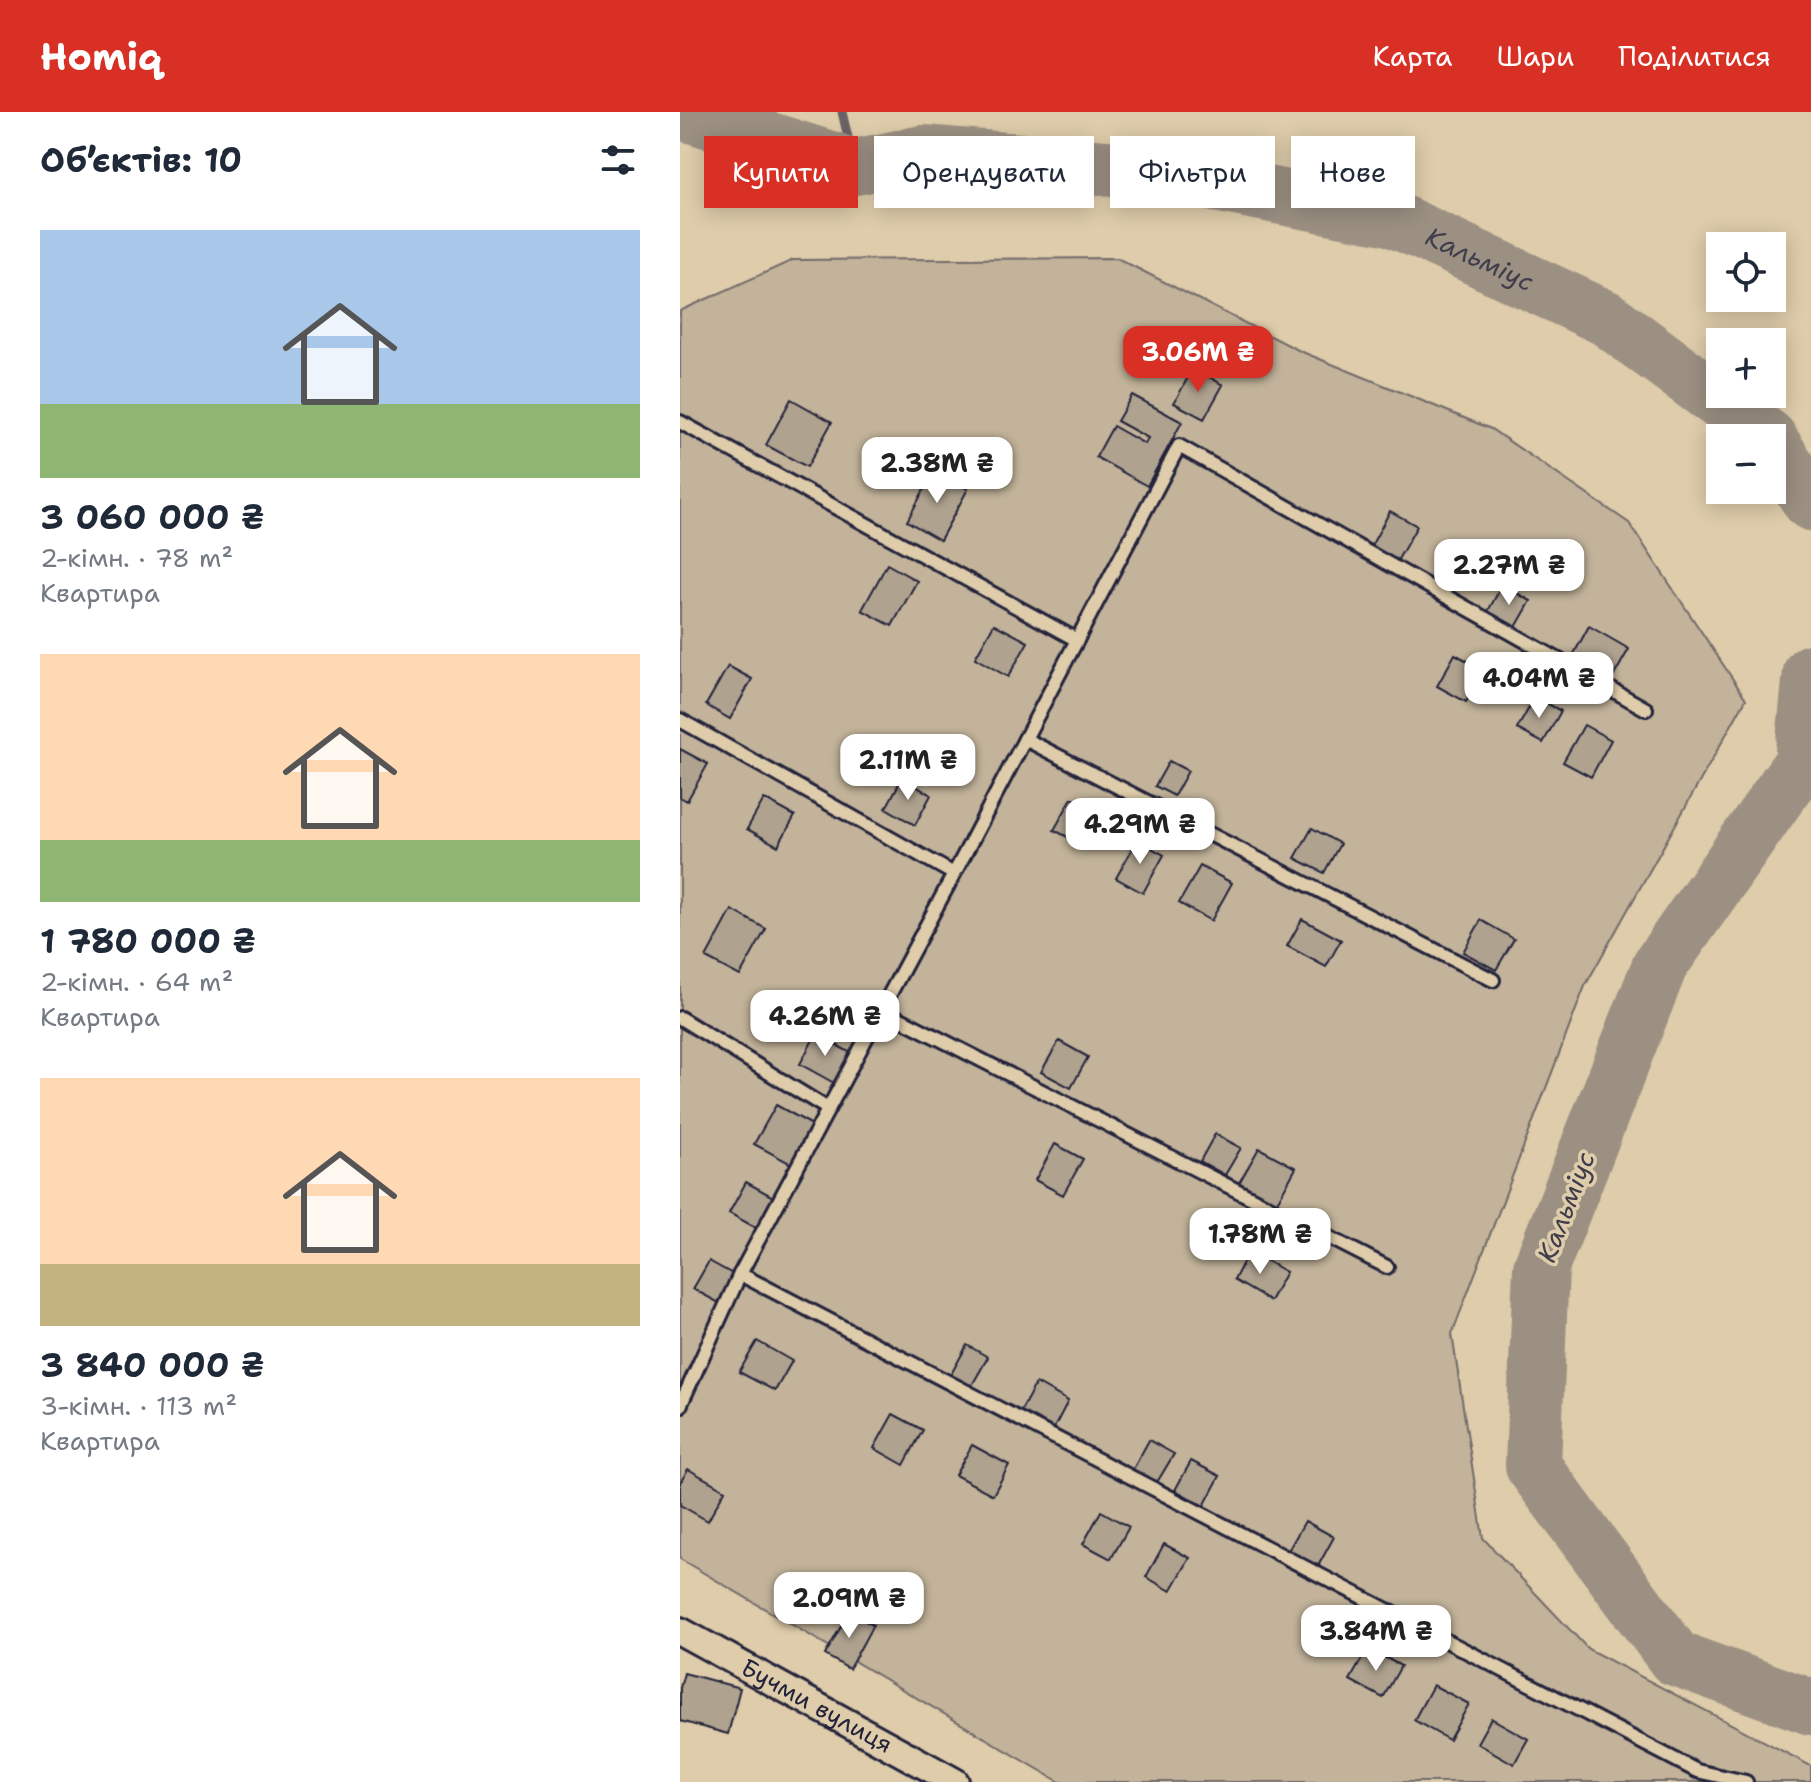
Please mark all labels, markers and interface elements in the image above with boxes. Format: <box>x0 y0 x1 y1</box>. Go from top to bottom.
text: Homiq <box>40 31 162 82</box>
text: Карта <box>1372 37 1453 75</box>
text: Шари <box>1497 37 1574 75</box>
text: Поділитися <box>1618 37 1771 75</box>
chip: Купити <box>704 136 858 208</box>
chip: Орендувати <box>874 136 1094 208</box>
chip: Фільтри <box>1110 136 1275 208</box>
chip: Нове <box>1291 136 1415 208</box>
text: Об’єктів: 10 <box>40 137 242 183</box>
icon: filters <box>596 138 640 182</box>
water label: Кальміус <box>1420 219 1540 299</box>
map controls <box>1706 232 1786 504</box>
button: locate <box>1706 232 1786 312</box>
icon: home <box>268 282 412 426</box>
pin: 3.06M ₴ <box>1124 326 1272 394</box>
button: + <box>1706 328 1786 408</box>
text: 3.06M ₴ <box>1141 334 1255 369</box>
button: − <box>1706 424 1786 504</box>
pin: 2.38M ₴ <box>863 437 1011 505</box>
text: 2.38M ₴ <box>880 445 994 480</box>
text: 3 060 000 ₴ <box>40 494 264 540</box>
pin: 2.27M ₴ <box>1435 539 1583 607</box>
text: 2-кімн. · 78 m² <box>40 540 233 575</box>
text: 2.27M ₴ <box>1452 547 1566 582</box>
text: Квартира <box>40 575 160 610</box>
pin: 4.04M ₴ <box>1465 652 1613 720</box>
text: 4.04M ₴ <box>1482 660 1596 695</box>
icon: home <box>268 706 412 850</box>
pin: 2.11M ₴ <box>834 734 982 802</box>
text: 2.11M ₴ <box>858 742 958 777</box>
pin: 4.29M ₴ <box>1066 798 1214 866</box>
text: 4.29M ₴ <box>1084 806 1196 841</box>
text: 1 780 000 ₴ <box>40 918 256 964</box>
text: 2-кімн. · 64 m² <box>40 964 233 999</box>
pin: 4.26M ₴ <box>751 990 899 1058</box>
text: 4.26M ₴ <box>768 998 882 1033</box>
text: Квартира <box>40 999 160 1034</box>
icon: home <box>268 1130 412 1274</box>
water label: Кальміус <box>1528 1147 1603 1267</box>
pin: 1.78M ₴ <box>1186 1208 1334 1276</box>
text: 1.78M ₴ <box>1208 1216 1312 1251</box>
text: 3 840 000 ₴ <box>40 1342 264 1388</box>
text: 3-кімн. · 113 m² <box>40 1388 237 1423</box>
text: Квартира <box>40 1423 160 1458</box>
pin: 2.09M ₴ <box>775 1572 923 1640</box>
text: 2.09M ₴ <box>792 1580 906 1615</box>
pin: 3.84M ₴ <box>1302 1605 1450 1673</box>
text: 3.84M ₴ <box>1319 1613 1433 1648</box>
street label: Бучми вулиця <box>735 1652 898 1761</box>

